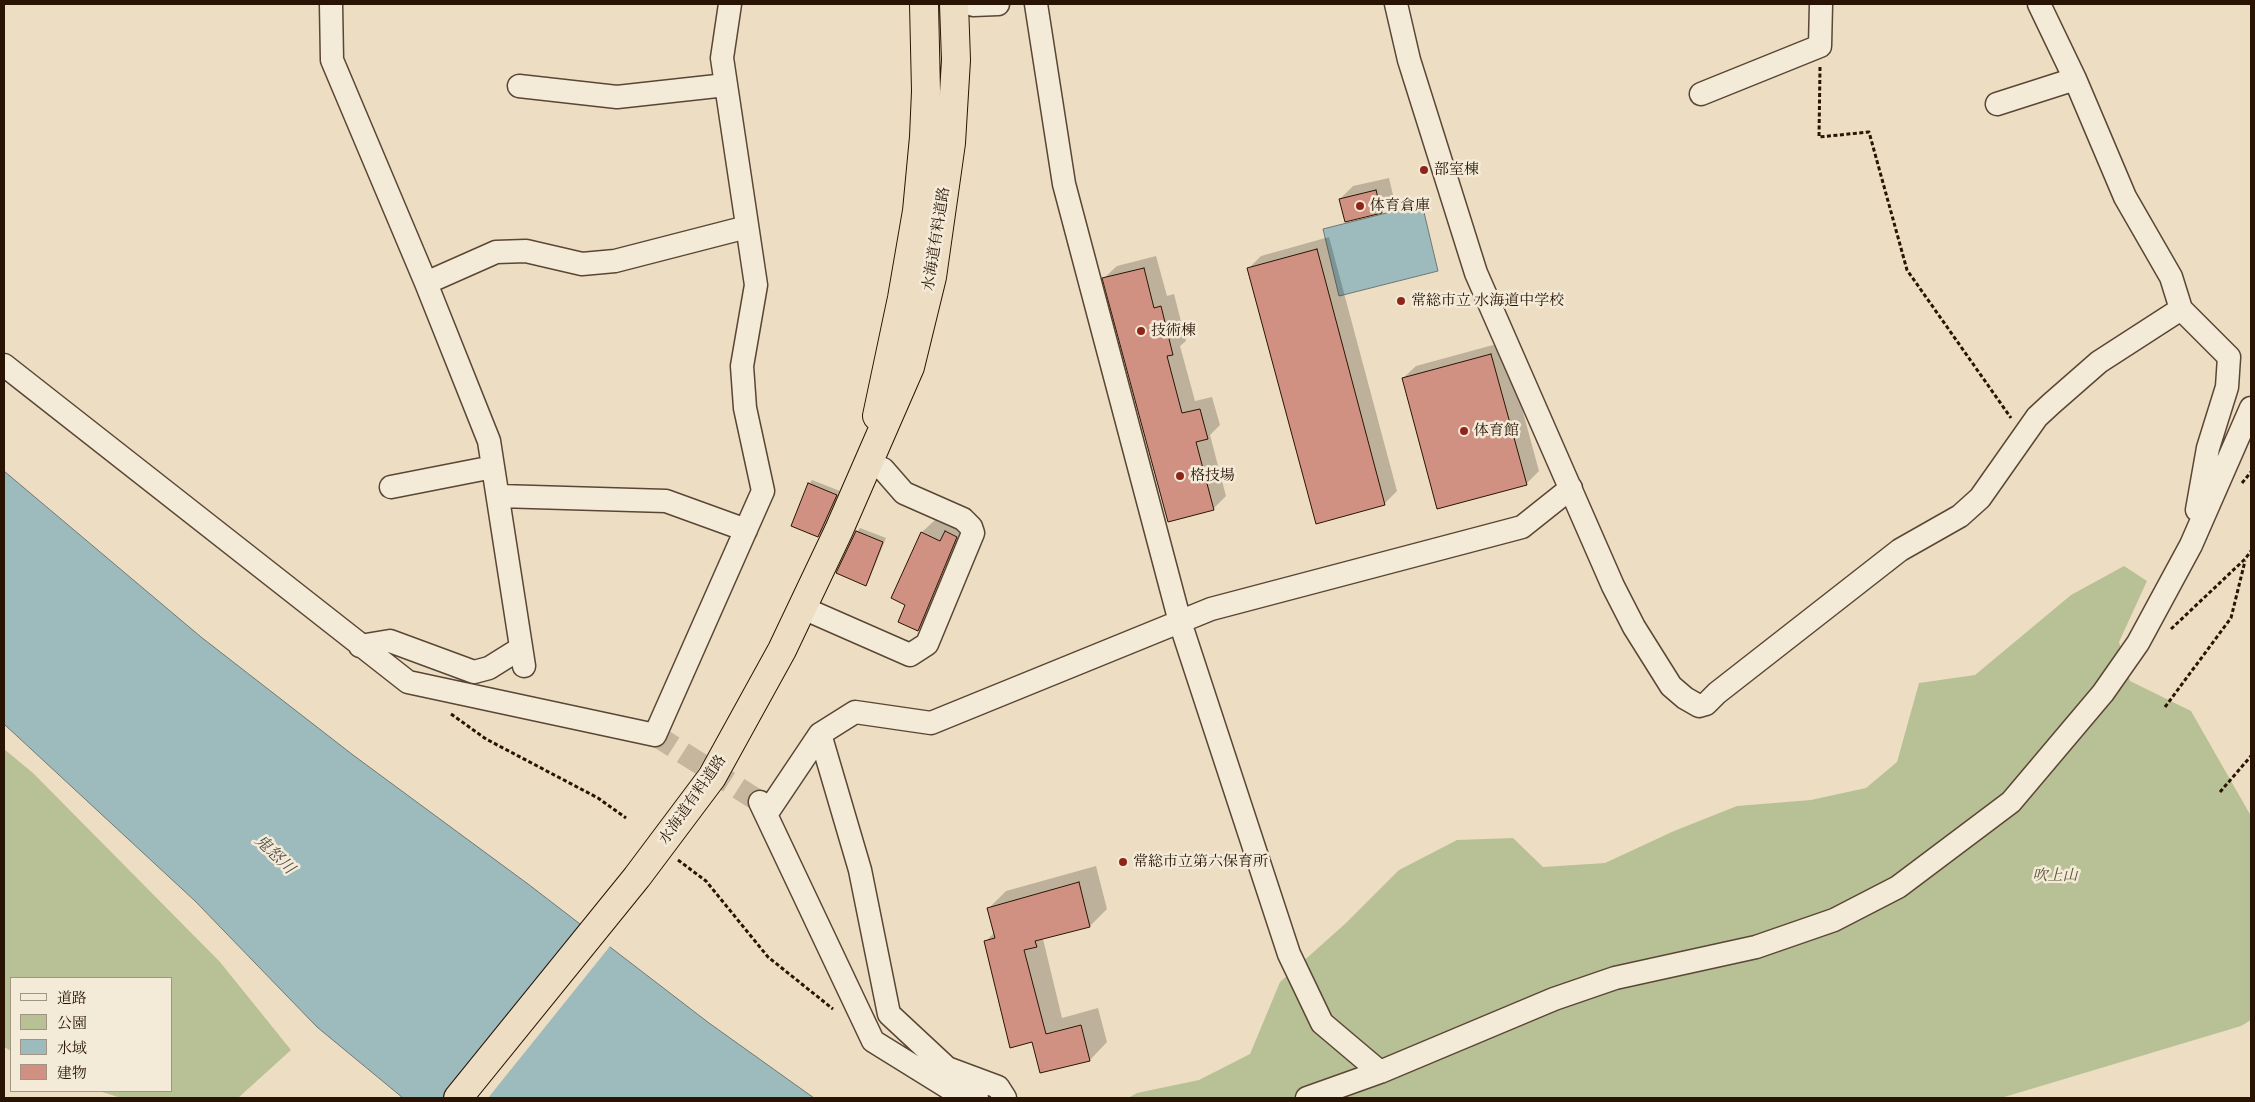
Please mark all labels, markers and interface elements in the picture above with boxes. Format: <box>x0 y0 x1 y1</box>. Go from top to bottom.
place label: 部室棟 <box>1434 161 1479 179</box>
marker: 部室棟 <box>1418 164 1430 176</box>
street label: 水海道有料道路 <box>920 186 954 292</box>
place label: 体育倉庫 <box>1370 197 1430 215</box>
marker: 体育倉庫 <box>1354 200 1366 212</box>
place label: 常総市立 水海道中学校 <box>1411 292 1564 310</box>
marker: 常総市立 水海道中学校 <box>1395 295 1407 307</box>
place label: 技術棟 <box>1151 322 1196 340</box>
marker: 技術棟 <box>1135 325 1147 337</box>
place label: 体育館 <box>1474 422 1519 440</box>
marker: 体育館 <box>1458 425 1470 437</box>
place label: 格技場 <box>1190 467 1235 485</box>
marker: 格技場 <box>1174 470 1186 482</box>
street label: 水海道有料道路 <box>656 752 730 848</box>
water label: 鬼怒川 <box>250 831 298 879</box>
place label: 常総市立第六保育所 <box>1133 853 1268 871</box>
marker: 常総市立第六保育所 <box>1117 856 1129 868</box>
park label: 吹上山 <box>2033 867 2077 885</box>
legend <box>10 977 172 1092</box>
text: 道路 <box>57 989 87 1007</box>
text: 公園 <box>57 1014 87 1032</box>
text: 水域 <box>57 1039 87 1057</box>
text: 建物 <box>57 1064 87 1082</box>

